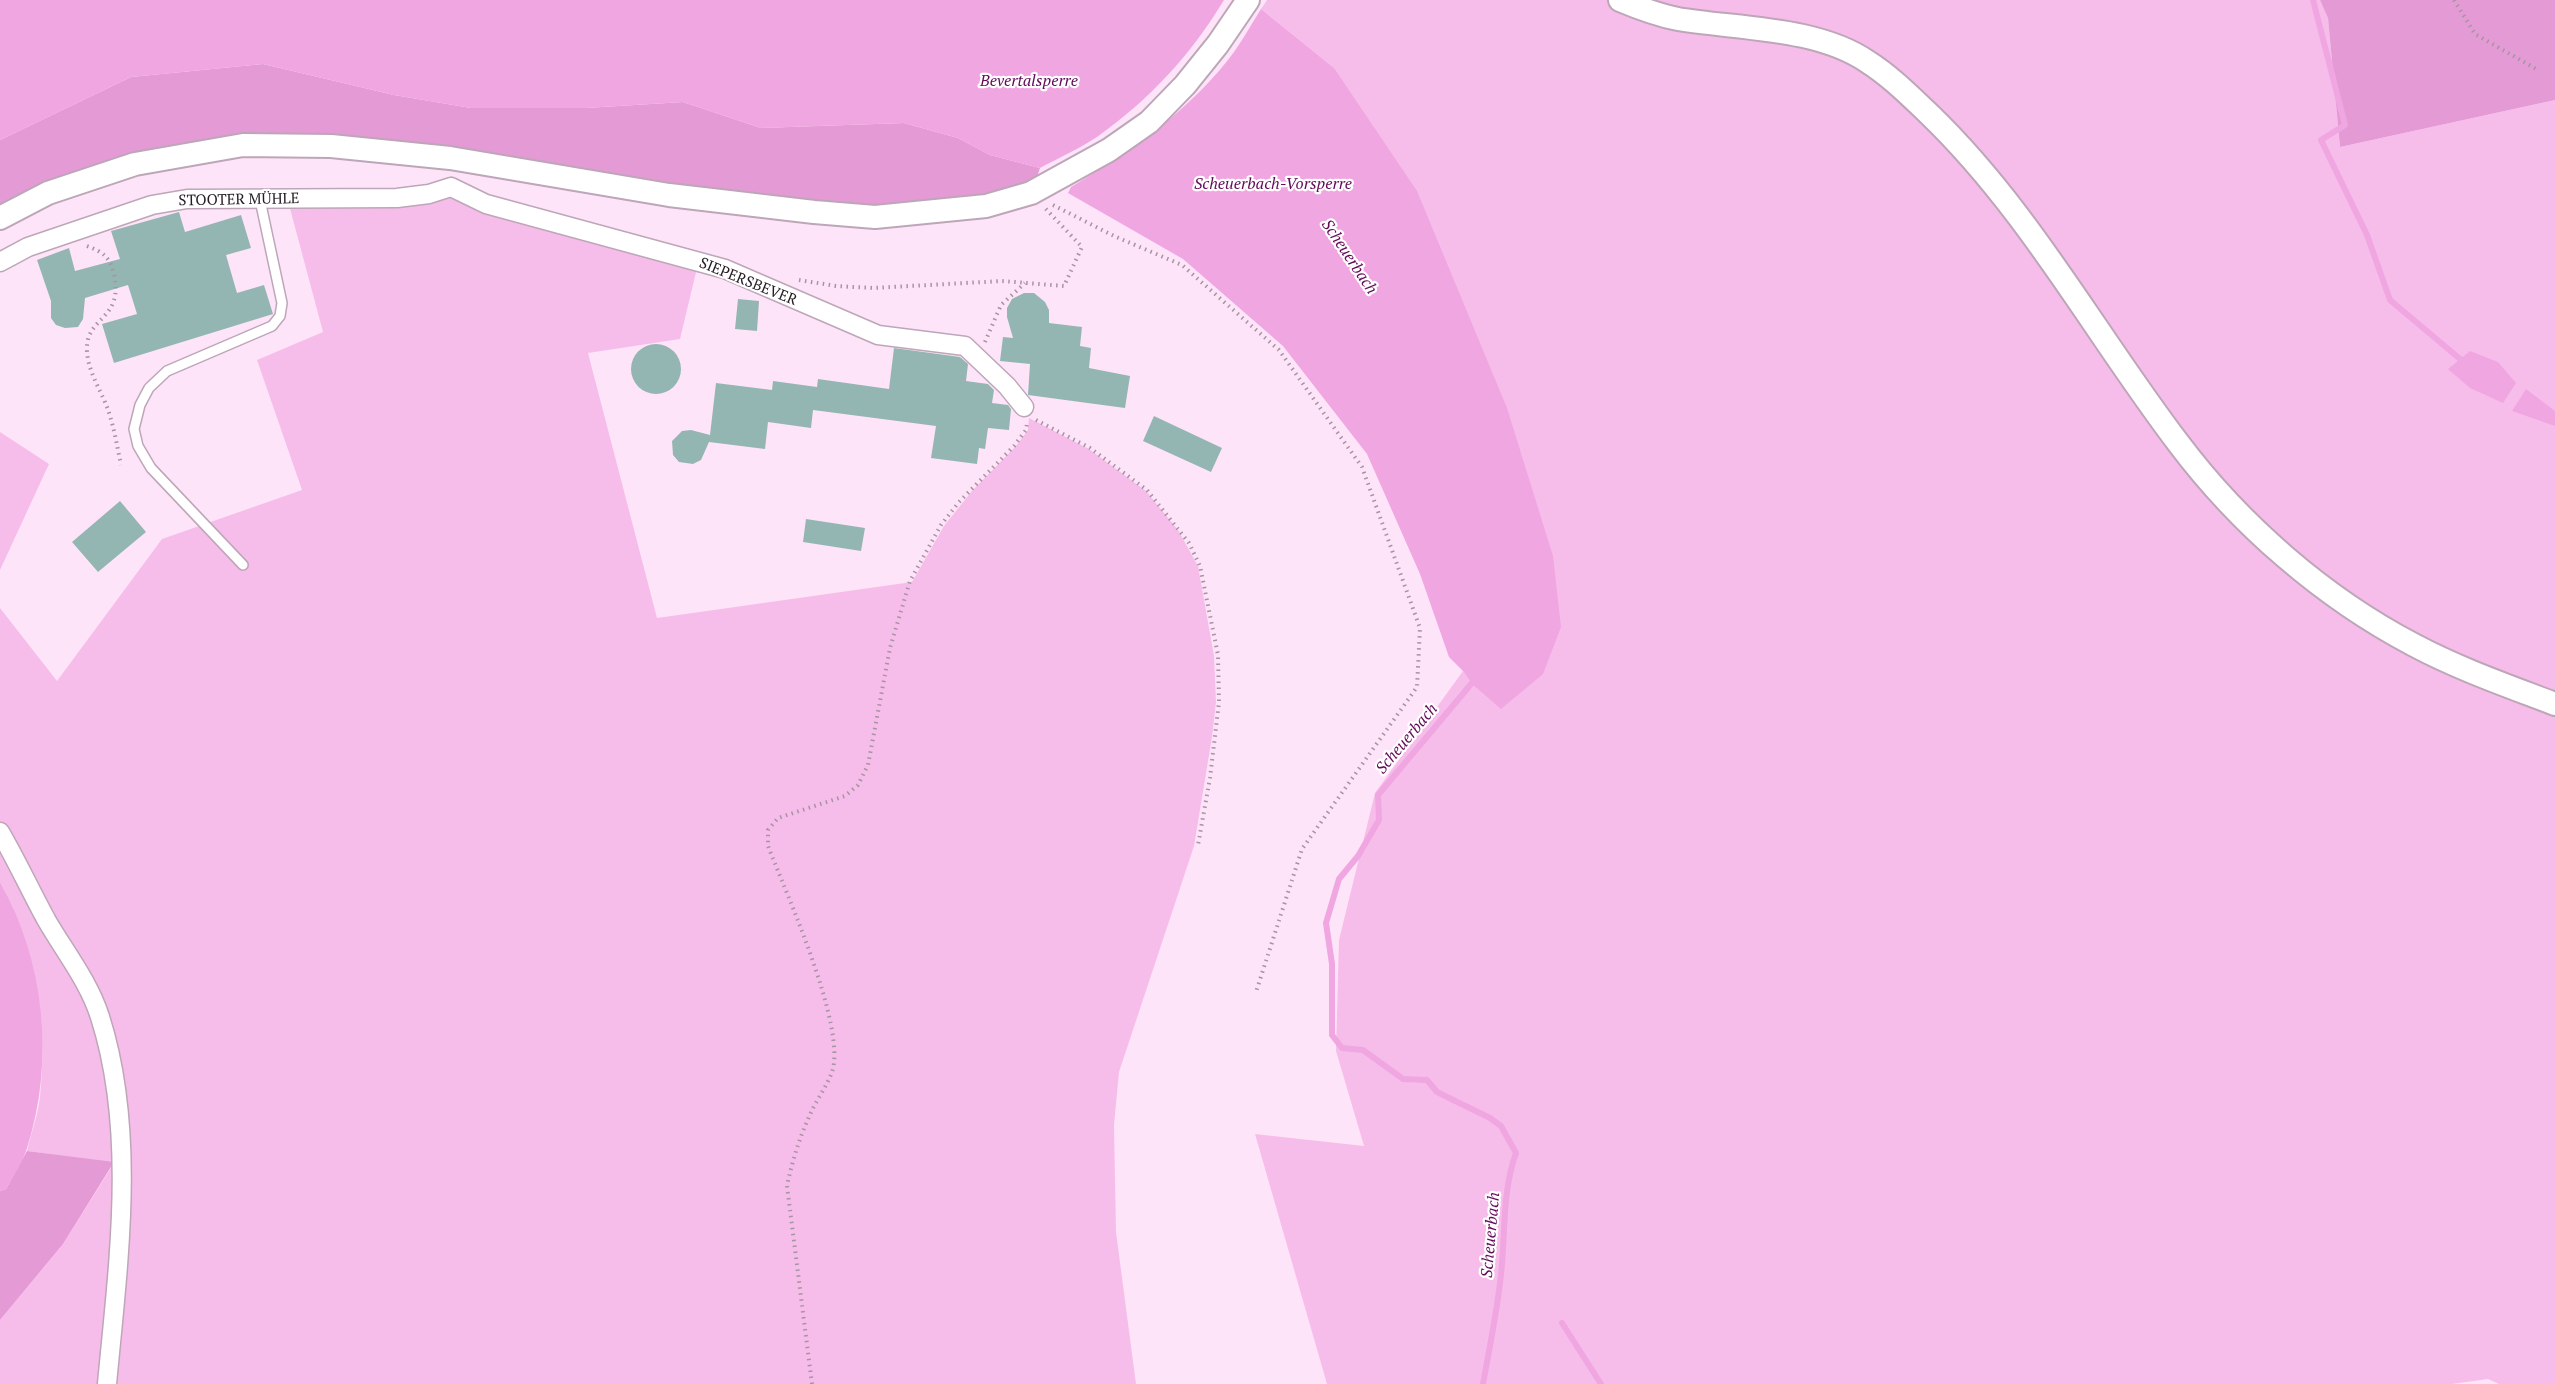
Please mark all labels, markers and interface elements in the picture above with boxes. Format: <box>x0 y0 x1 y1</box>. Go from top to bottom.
water label: Bevertalsperre <box>980 71 1078 91</box>
water label: Scheuerbach-Vorsperre <box>1194 174 1352 194</box>
street label: STOOTER MÜHLE <box>178 190 300 210</box>
water label: Scheuerbach <box>1317 216 1381 298</box>
street label: SIEPERSBEVER <box>697 254 799 310</box>
water label: Scheuerbach <box>1372 700 1442 778</box>
water label: Scheuerbach <box>1478 1191 1504 1279</box>

